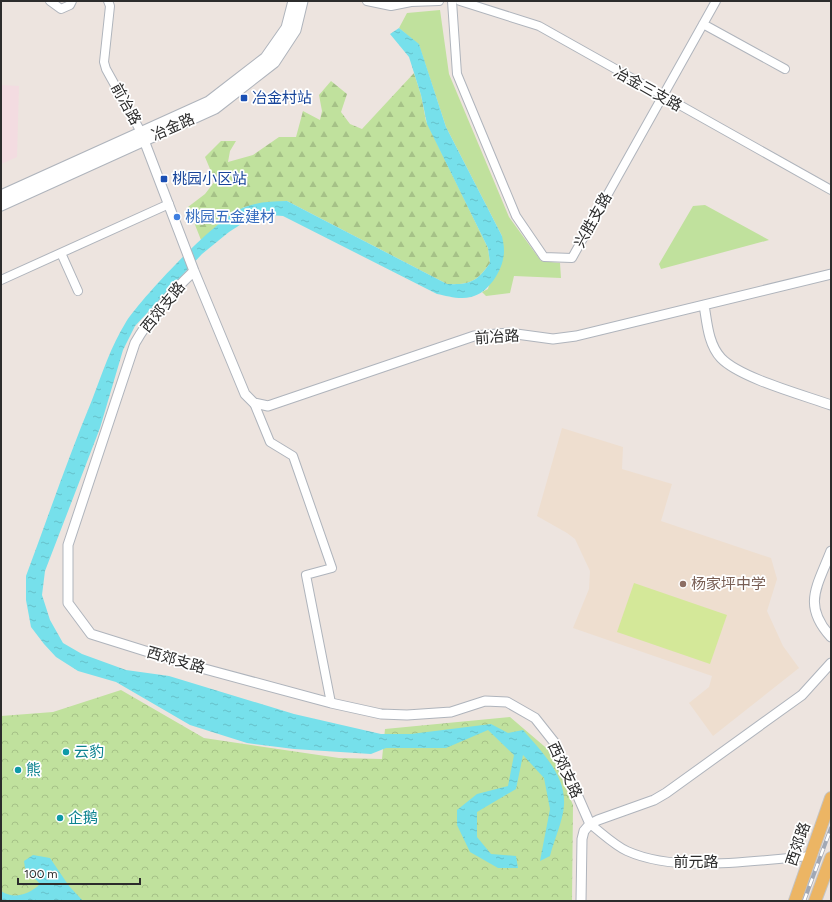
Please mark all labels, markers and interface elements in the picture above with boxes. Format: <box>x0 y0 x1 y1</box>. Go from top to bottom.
street label: 冶金三支路 <box>611 63 685 115</box>
street label: 前冶路 <box>107 80 145 128</box>
place label: 冶金村站 <box>252 89 312 107</box>
marker: 冶金村站 <box>239 93 249 103</box>
street label: 冶金路 <box>149 110 197 144</box>
place label: 桃园小区站 <box>172 170 247 188</box>
marker: 桃园小区站 <box>159 174 169 184</box>
street label: 兴胜支路 <box>571 189 615 251</box>
place label: 桃园五金建材 <box>185 208 275 226</box>
marker: 桃园五金建材 <box>172 212 182 222</box>
street label: 西郊支路 <box>137 278 189 336</box>
street label: 前冶路 <box>474 326 520 348</box>
place label: 杨家坪中学 <box>691 575 766 593</box>
marker: 杨家坪中学 <box>678 579 688 589</box>
street label: 西郊支路 <box>145 643 207 677</box>
street label: 西郊支路 <box>544 739 586 801</box>
place label: 云豹 <box>74 743 104 761</box>
marker: 云豹 <box>61 747 71 757</box>
place label: 熊 <box>26 761 41 779</box>
marker: 熊 <box>13 765 23 775</box>
place label: 企鹅 <box>68 809 98 827</box>
marker: 企鹅 <box>55 813 65 823</box>
street label: 西郊路 <box>782 820 814 868</box>
street label: 前元路 <box>673 853 719 871</box>
scale bar <box>18 860 140 886</box>
text: 100 m <box>24 867 58 881</box>

